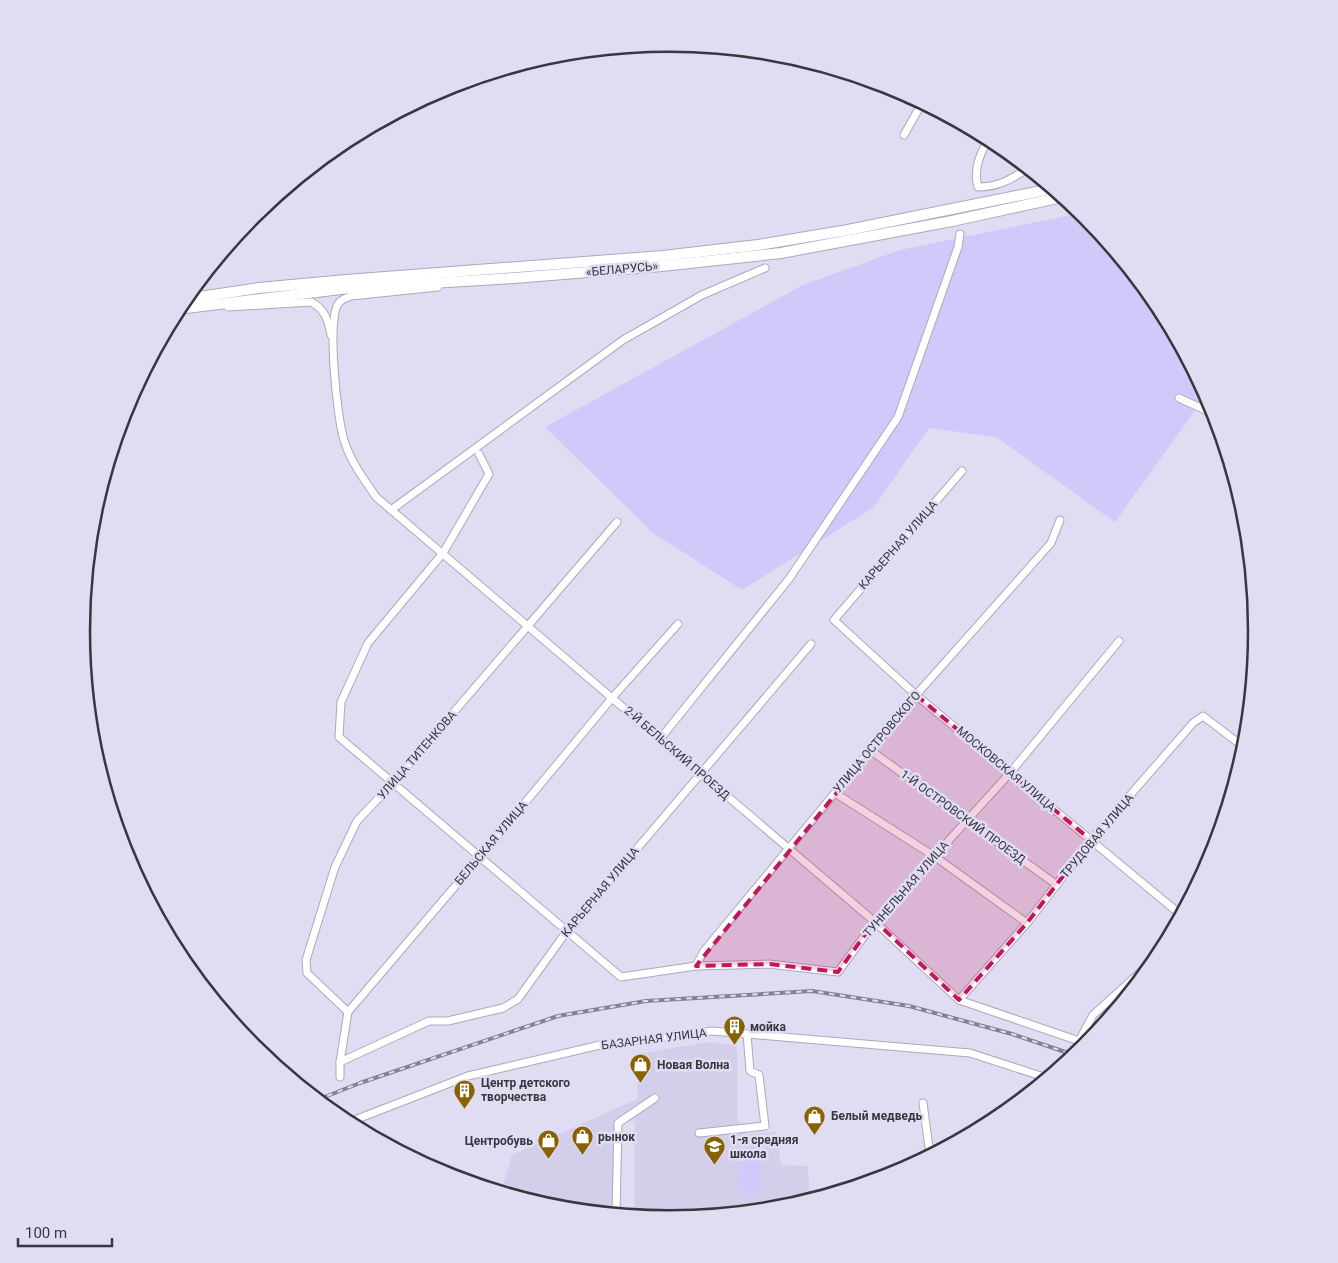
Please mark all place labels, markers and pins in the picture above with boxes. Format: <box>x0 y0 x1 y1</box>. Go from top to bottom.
building icon: мойка <box>722 1015 746 1046</box>
place label: мойка <box>750 1020 786 1034</box>
shop icon: Новая Волна <box>629 1053 653 1084</box>
place label: Новая Волна <box>657 1058 730 1072</box>
place label: Центр детского творчества <box>481 1076 570 1104</box>
building icon: Центр детского творчества <box>453 1078 477 1109</box>
shop icon: Белый медведь <box>803 1104 827 1135</box>
place label: Белый медведь <box>831 1109 922 1123</box>
shop icon: рынок <box>570 1125 594 1156</box>
shop icon: Центробувь <box>537 1129 561 1160</box>
place label: рынок <box>598 1130 635 1144</box>
place label: 1-я средняя школа <box>730 1133 799 1161</box>
place label: Центробувь <box>465 1134 533 1148</box>
school or university icon: 1-я средняя школа <box>702 1135 726 1166</box>

